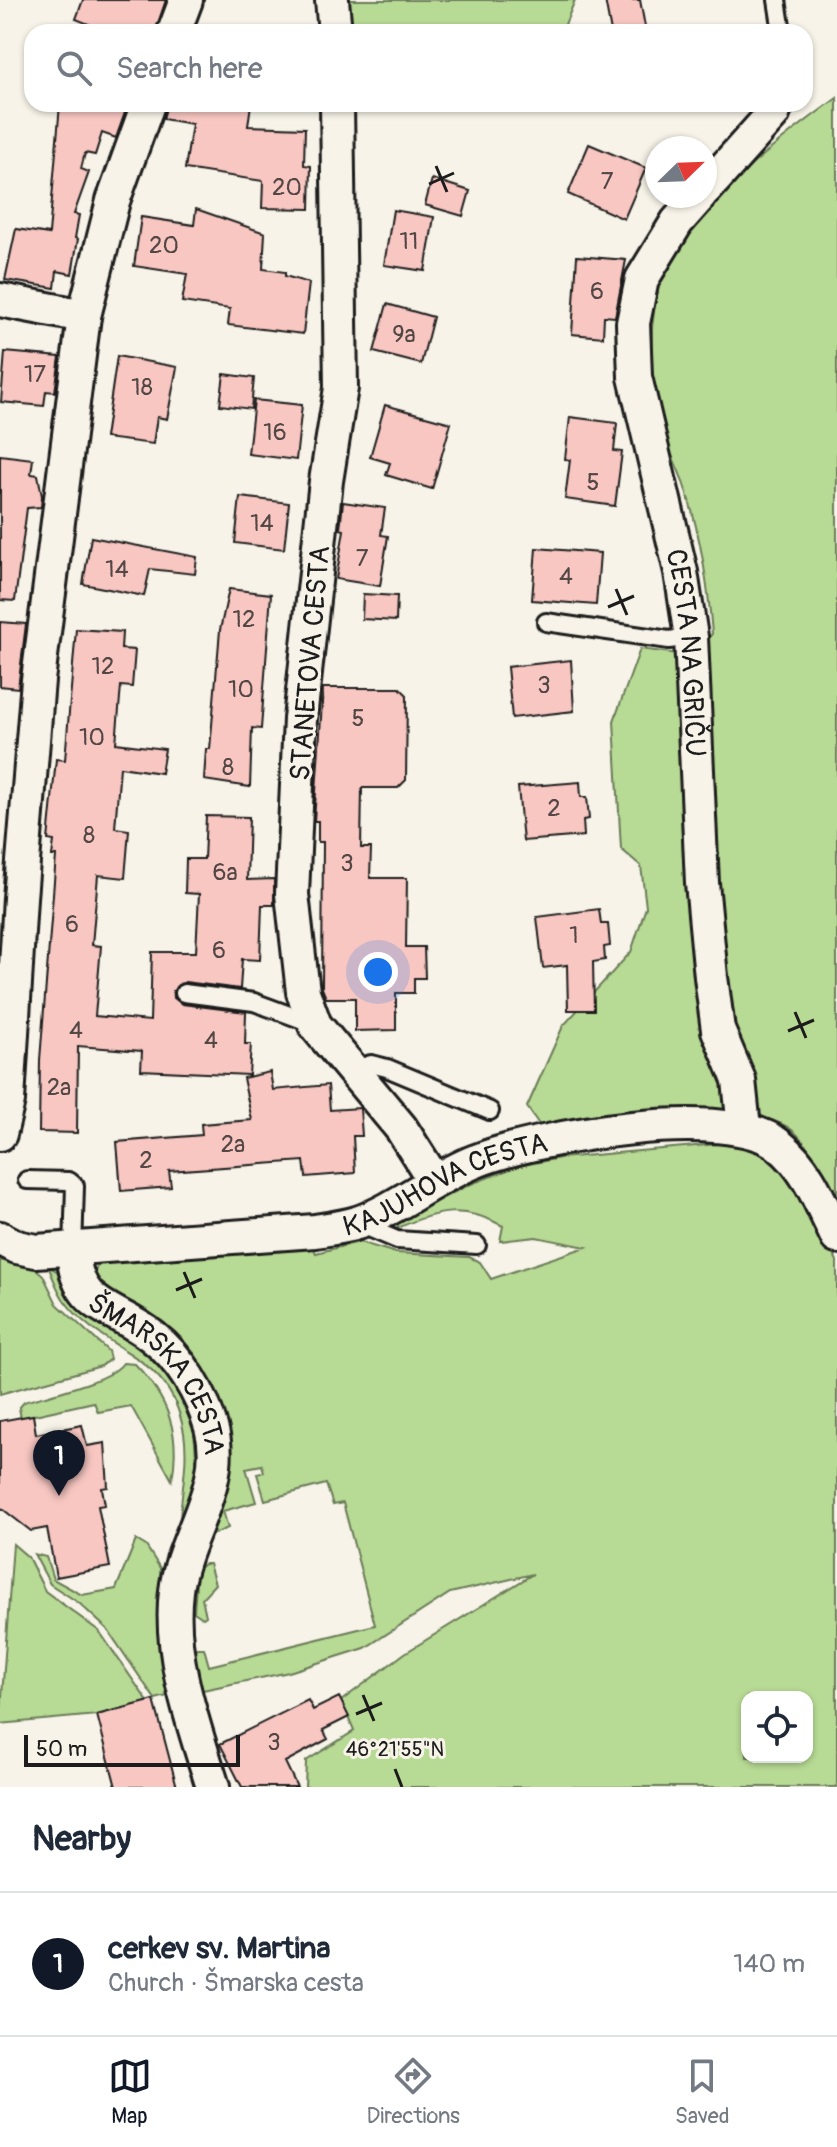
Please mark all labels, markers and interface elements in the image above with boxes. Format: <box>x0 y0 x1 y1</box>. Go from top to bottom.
search box <box>24 24 813 112</box>
icon: search <box>52 46 96 90</box>
text: Search here <box>116 50 263 87</box>
north arrow <box>645 136 717 208</box>
house number: 7 <box>601 167 614 196</box>
house number: 20 <box>272 173 302 202</box>
house number: 11 <box>400 227 418 256</box>
house number: 20 <box>149 231 179 260</box>
house number: 6 <box>590 277 604 306</box>
house number: 9a <box>392 320 416 349</box>
house number: 17 <box>24 360 46 389</box>
house number: 18 <box>131 373 153 402</box>
house number: 16 <box>263 418 287 447</box>
house number: 5 <box>586 468 600 497</box>
house number: 14 <box>250 509 274 538</box>
street label: STANETOVA CESTA <box>283 544 338 782</box>
house number: 7 <box>356 544 369 573</box>
street label: CESTA NA GRIČU <box>657 545 712 758</box>
house number: 14 <box>105 555 129 584</box>
house number: 4 <box>559 562 573 591</box>
house number: 12 <box>233 605 255 634</box>
house number: 12 <box>92 652 114 681</box>
house number: 3 <box>537 671 551 700</box>
house number: 10 <box>228 675 254 704</box>
house number: 5 <box>351 704 365 733</box>
house number: 10 <box>79 723 105 752</box>
house number: 8 <box>222 753 234 782</box>
house number: 2 <box>547 794 561 823</box>
house number: 8 <box>83 821 95 850</box>
house number: 3 <box>340 849 354 878</box>
house number: 6a <box>212 858 238 887</box>
house number: 6 <box>65 910 79 939</box>
house number: 1 <box>569 921 579 950</box>
house number: 6 <box>212 936 226 965</box>
your location <box>358 952 398 992</box>
house number: 4 <box>69 1016 83 1045</box>
house number: 4 <box>204 1026 218 1055</box>
house number: 2a <box>47 1073 71 1102</box>
street label: KAJUHOVA CESTA <box>339 1126 551 1245</box>
house number: 2a <box>221 1130 245 1159</box>
house number: 2 <box>139 1146 153 1175</box>
street label: ŠMARSKA CESTA <box>80 1286 231 1456</box>
pin: 1 <box>33 1430 85 1496</box>
map controls <box>741 1691 813 1763</box>
button: locate <box>741 1691 813 1763</box>
house number: 3 <box>267 1728 281 1757</box>
scale bar <box>24 1731 240 1767</box>
text: 50 m <box>36 1735 87 1763</box>
text: 46°21'55"N <box>346 1737 444 1762</box>
text: Nearby <box>32 1818 131 1861</box>
text: cerkev sv. Martina <box>108 1930 330 1967</box>
text: 1 <box>53 1948 63 1980</box>
text: 140 m <box>733 1948 805 1980</box>
text: Church · Šmarska cesta <box>108 1967 364 1999</box>
tab: Map <box>108 2054 152 2130</box>
tab: Directions <box>367 2054 460 2130</box>
tab: Saved <box>675 2054 729 2130</box>

